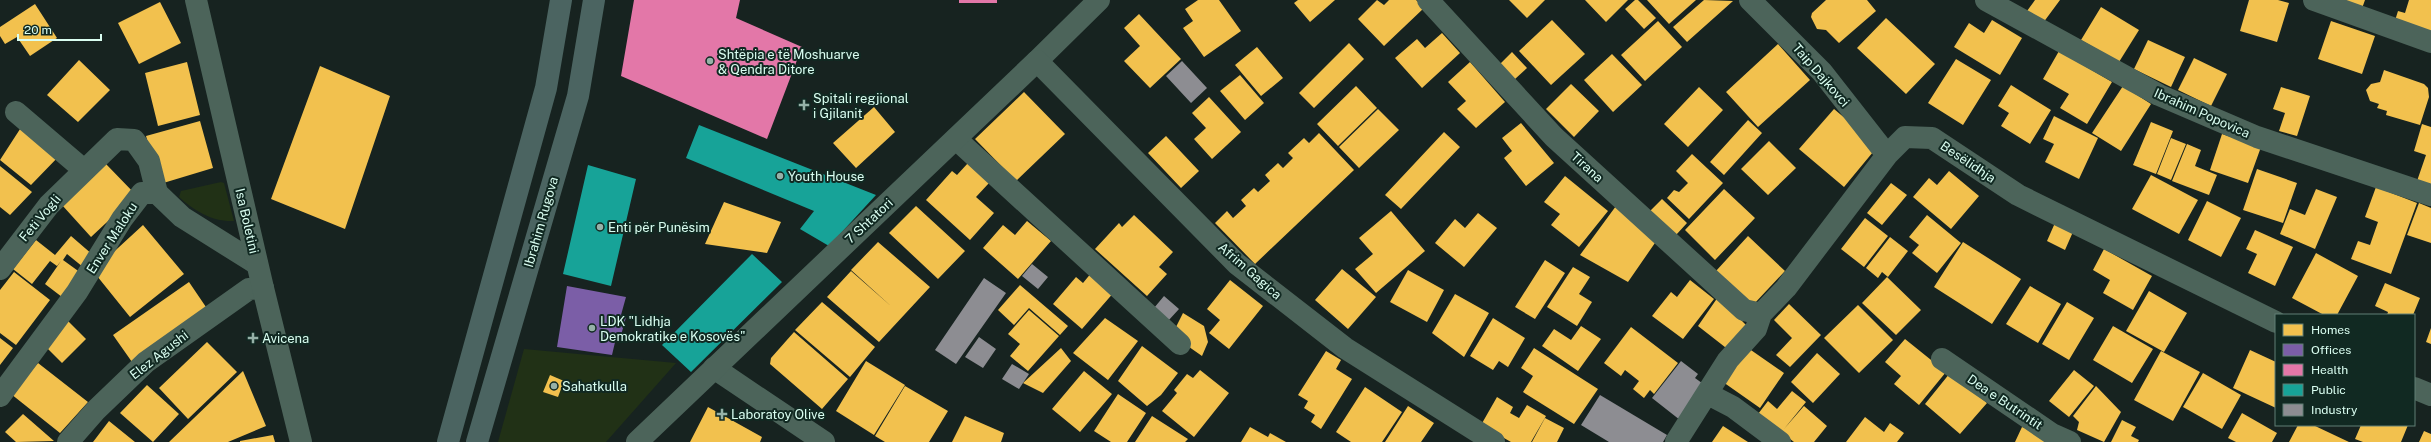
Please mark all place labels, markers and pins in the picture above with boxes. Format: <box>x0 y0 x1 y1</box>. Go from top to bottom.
place label: Shtëpia e të Moshuarve & Qendra Ditore <box>718 47 860 77</box>
marker: Shtëpia e të Moshuarve & Qendra Ditore <box>705 56 715 66</box>
place label: Spitali regjional i Gjilanit <box>813 91 909 121</box>
marker: Spitali regjional i Gjilanit <box>798 99 810 111</box>
place label: Youth House <box>788 169 864 184</box>
marker: Youth House <box>775 171 785 181</box>
place label: Enti për Punësim <box>608 220 710 235</box>
marker: Enti për Punësim <box>595 222 605 232</box>
place label: LDK "Lidhja Demokratike e Kosovës" <box>600 314 745 344</box>
marker: LDK "Lidhja Demokratike e Kosovës" <box>587 323 597 333</box>
place label: Avicena <box>262 331 309 346</box>
marker: Avicena <box>247 332 259 344</box>
place label: Sahatkulla <box>562 379 627 394</box>
marker: Sahatkulla <box>549 381 559 391</box>
place label: Laboratoy Olive <box>731 407 825 422</box>
marker: Laboratoy Olive <box>716 408 728 420</box>

